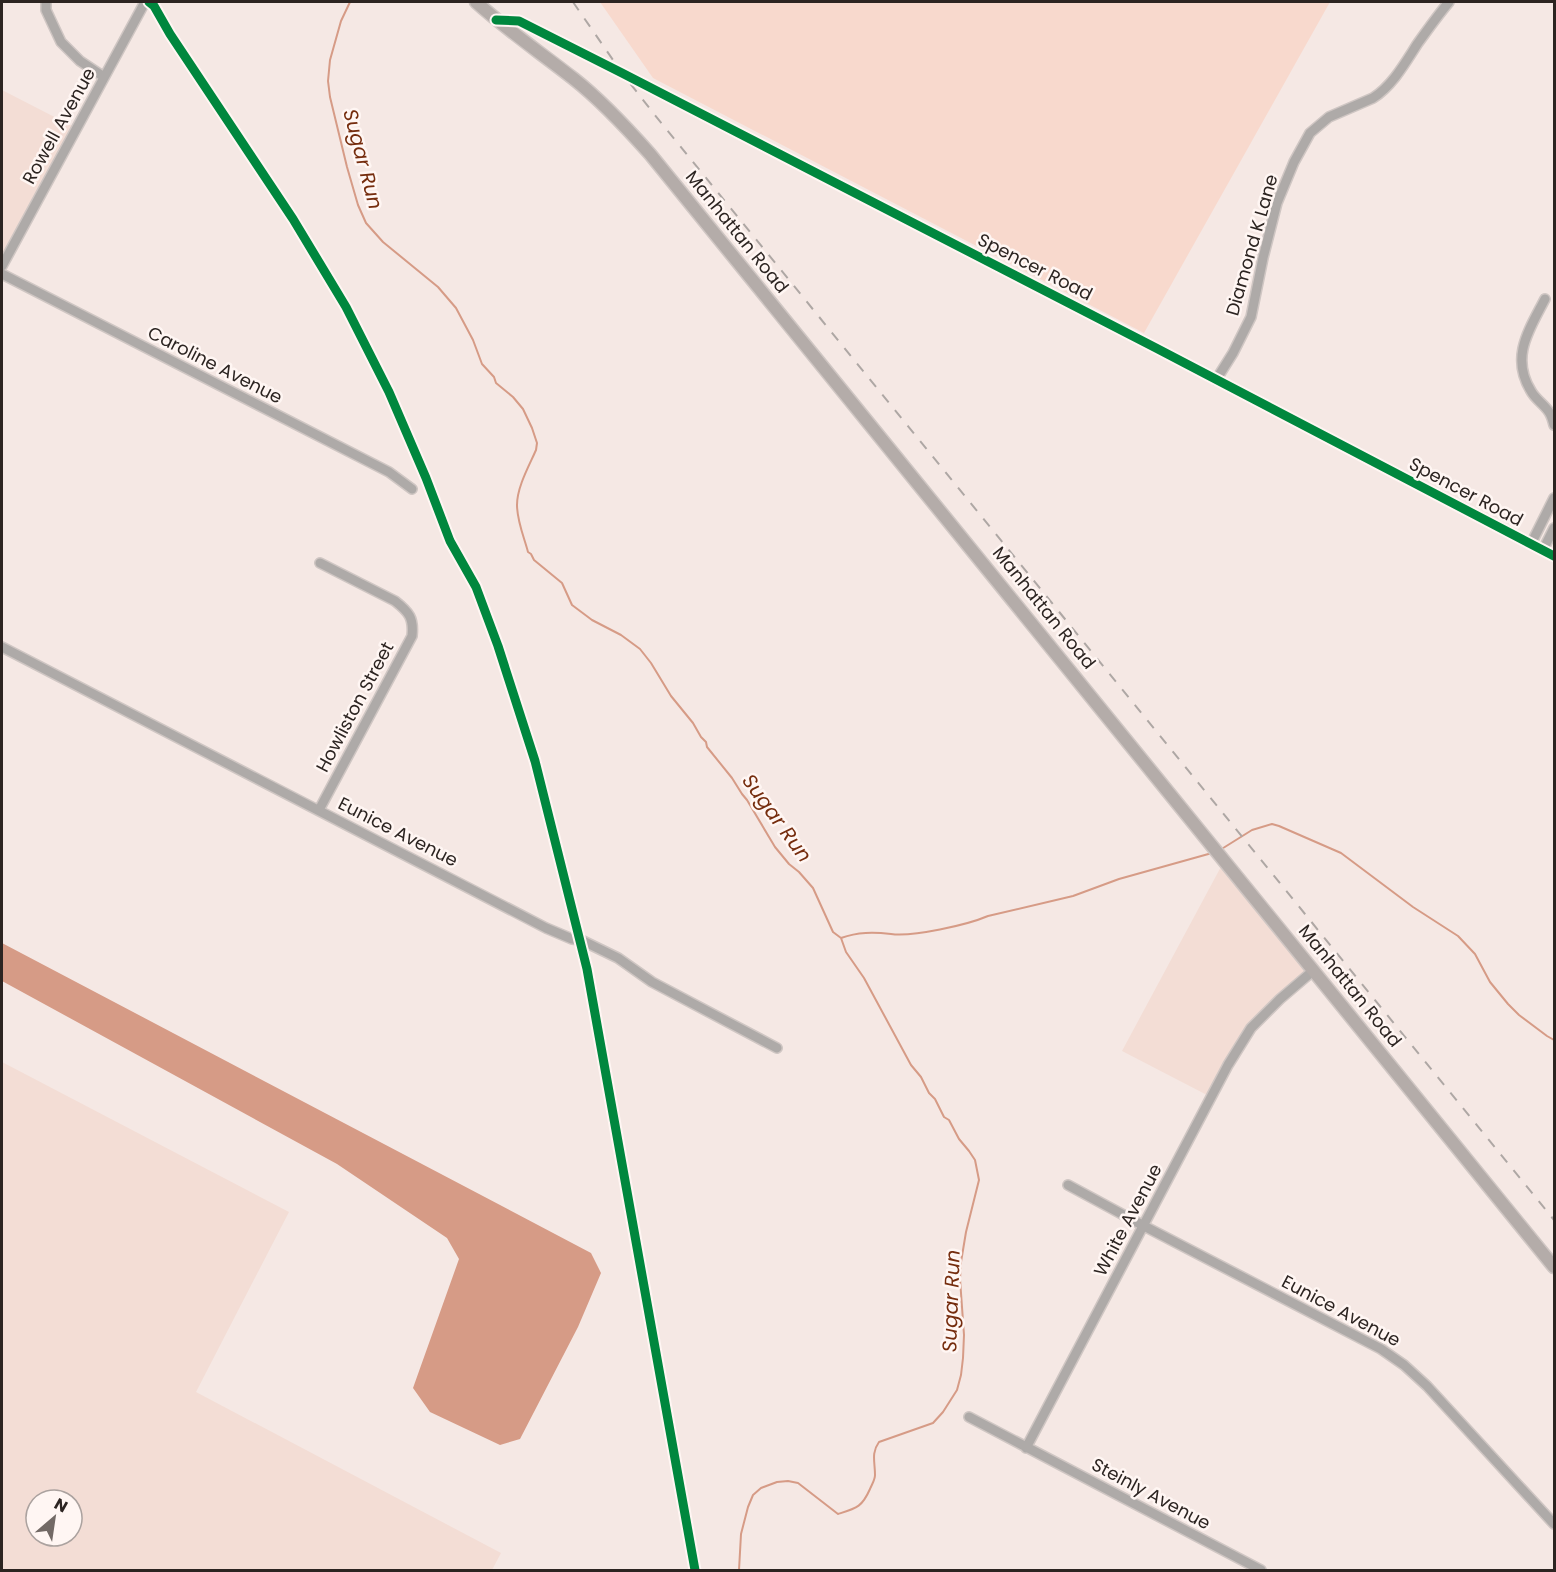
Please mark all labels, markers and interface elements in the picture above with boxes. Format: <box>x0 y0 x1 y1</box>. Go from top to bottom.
street label: Rowell Avenue <box>16 63 101 189</box>
water label: Sugar Run <box>336 106 390 212</box>
street label: Manhattan Road <box>680 165 795 298</box>
street label: Diamond K Lane <box>1219 171 1284 319</box>
street label: Spencer Road <box>973 227 1097 306</box>
street label: Caroline Avenue <box>144 320 287 409</box>
street label: Spencer Road <box>1405 451 1528 532</box>
street label: Manhattan Road <box>987 541 1102 674</box>
street label: Howliston Street <box>310 637 399 776</box>
water label: Sugar Run <box>735 768 819 868</box>
street label: Eunice Avenue <box>334 791 462 872</box>
street label: Manhattan Road <box>1293 919 1408 1052</box>
street label: White Avenue <box>1088 1159 1168 1280</box>
water label: Sugar Run <box>935 1249 967 1353</box>
street label: Eunice Avenue <box>1277 1269 1405 1352</box>
street label: Steinly Avenue <box>1087 1452 1215 1535</box>
north arrow <box>24 1488 84 1548</box>
text: N <box>50 1492 72 1518</box>

